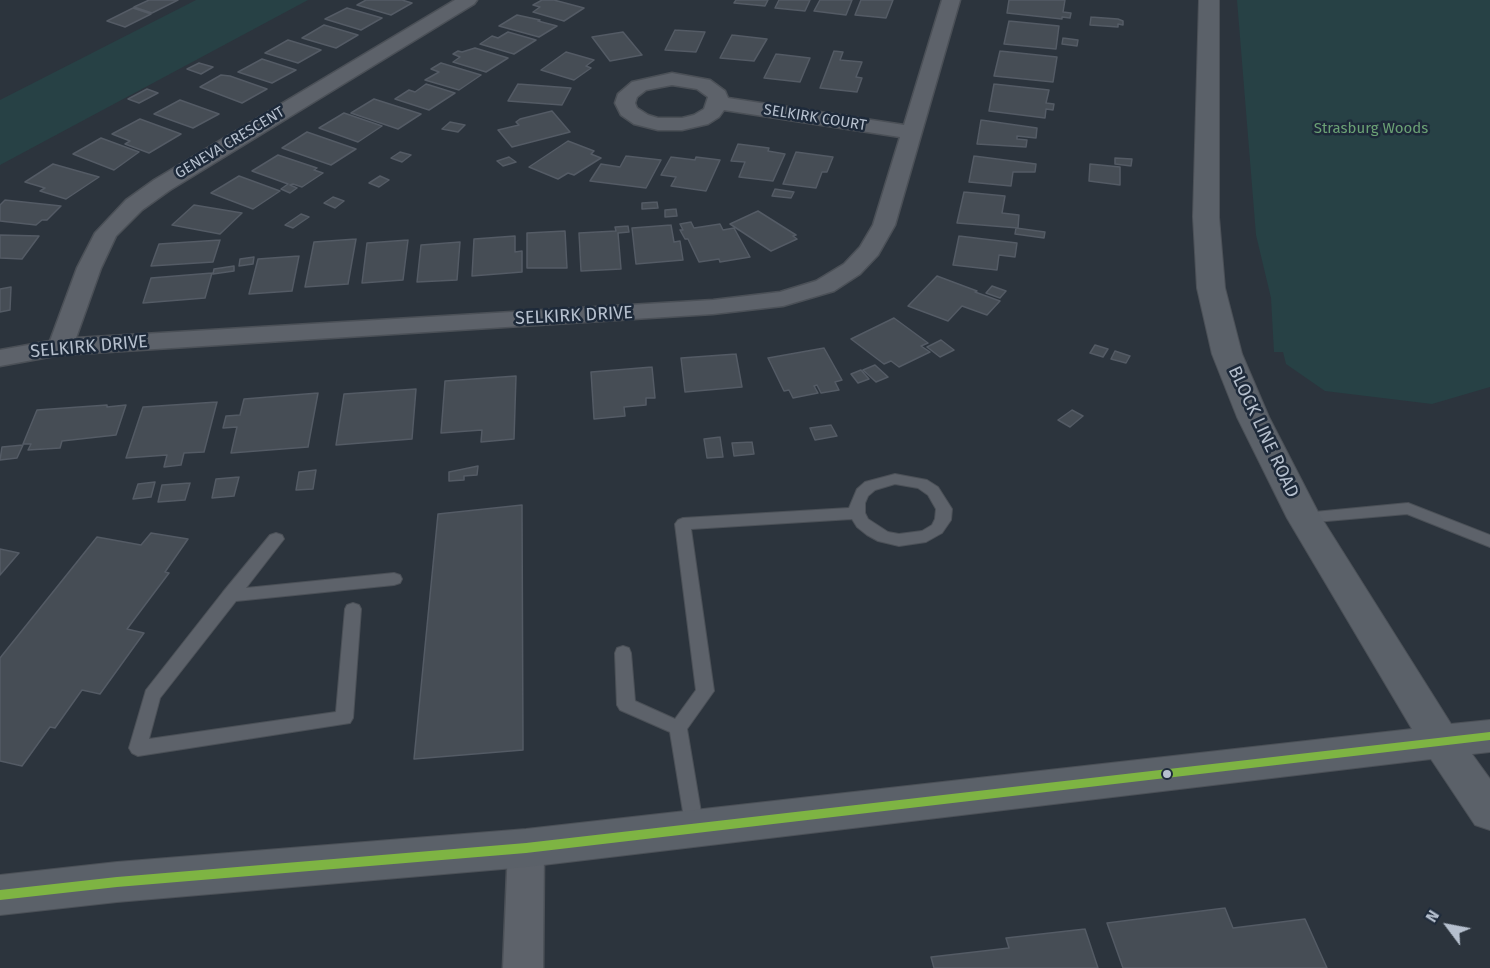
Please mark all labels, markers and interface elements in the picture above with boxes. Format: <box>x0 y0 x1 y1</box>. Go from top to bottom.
street label: SELKIRK COURT <box>762 101 868 135</box>
street label: GENEVA CRESCENT <box>172 103 288 183</box>
park label: Strasburg Woods <box>1314 120 1428 138</box>
street label: SELKIRK DRIVE <box>515 302 633 330</box>
street label: SELKIRK DRIVE <box>29 331 149 363</box>
street label: BLOCK LINE ROAD <box>1223 363 1303 501</box>
unlabelled marker <box>1161 768 1173 780</box>
north arrow <box>1418 896 1478 956</box>
text: N <box>1421 907 1443 926</box>

